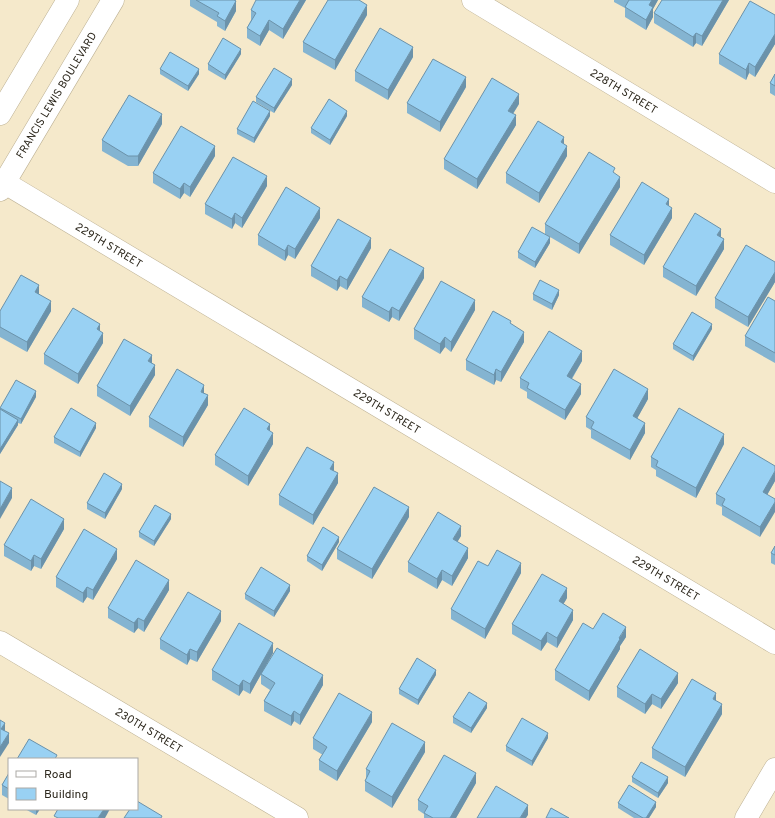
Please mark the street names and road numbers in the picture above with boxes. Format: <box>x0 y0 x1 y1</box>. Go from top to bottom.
street label: FRANCIS LEWIS BOULEVARD <box>13 30 100 161</box>
street label: 228TH STREET <box>587 66 660 117</box>
street label: 229TH STREET <box>72 220 145 271</box>
street label: 229TH STREET <box>350 386 423 437</box>
street label: 229TH STREET <box>629 553 702 604</box>
street label: 230TH STREET <box>112 705 185 756</box>

